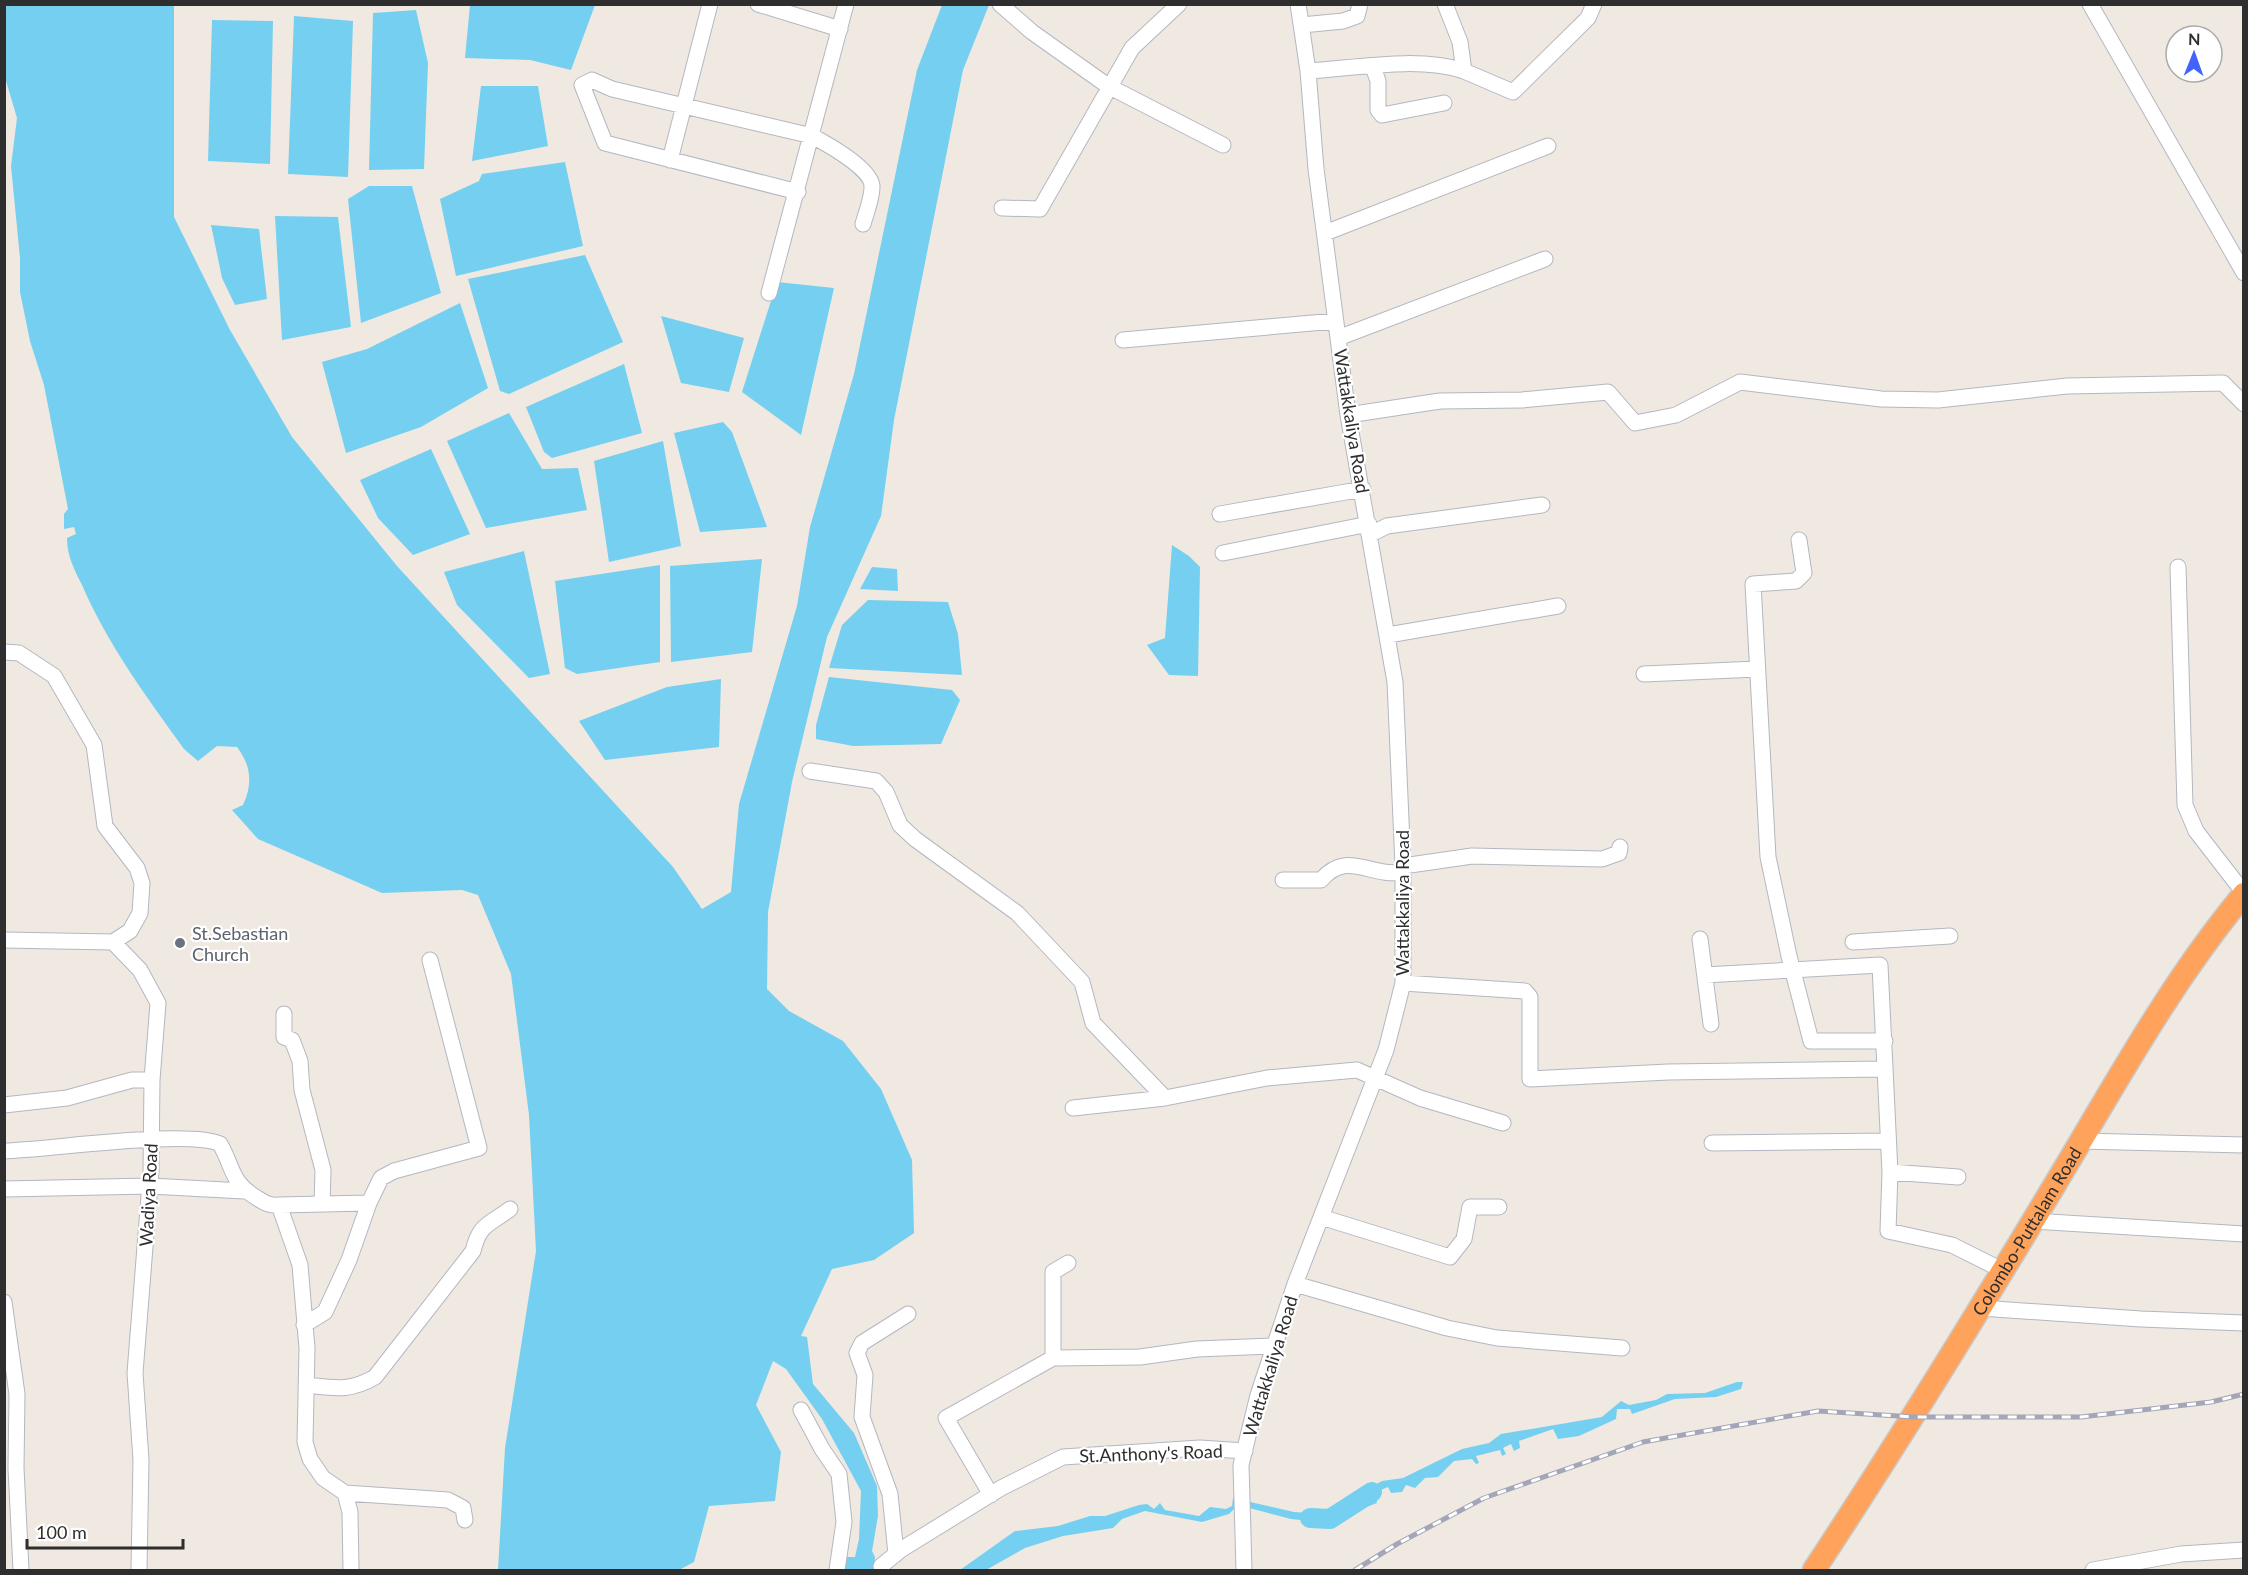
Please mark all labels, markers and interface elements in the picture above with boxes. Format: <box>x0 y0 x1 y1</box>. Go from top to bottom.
north arrow <box>2164 24 2224 84</box>
text: N <box>2188 29 2201 48</box>
street label: Wattakkaliya Road <box>1330 347 1374 495</box>
street label: Wattakkaliya Road <box>1391 830 1413 976</box>
place label: St.Sebastian Church <box>192 922 288 965</box>
marker: St.Sebastian Church <box>173 936 187 950</box>
street label: Wadiya Road <box>134 1143 162 1247</box>
street label: Colombo-Puttalam Road <box>1967 1143 2086 1320</box>
street label: Wattakkaliya Road <box>1238 1293 1302 1439</box>
street label: St.Anthony's Road <box>1079 1439 1223 1467</box>
scale bar <box>27 1512 183 1550</box>
text: 100 m <box>36 1521 87 1543</box>

